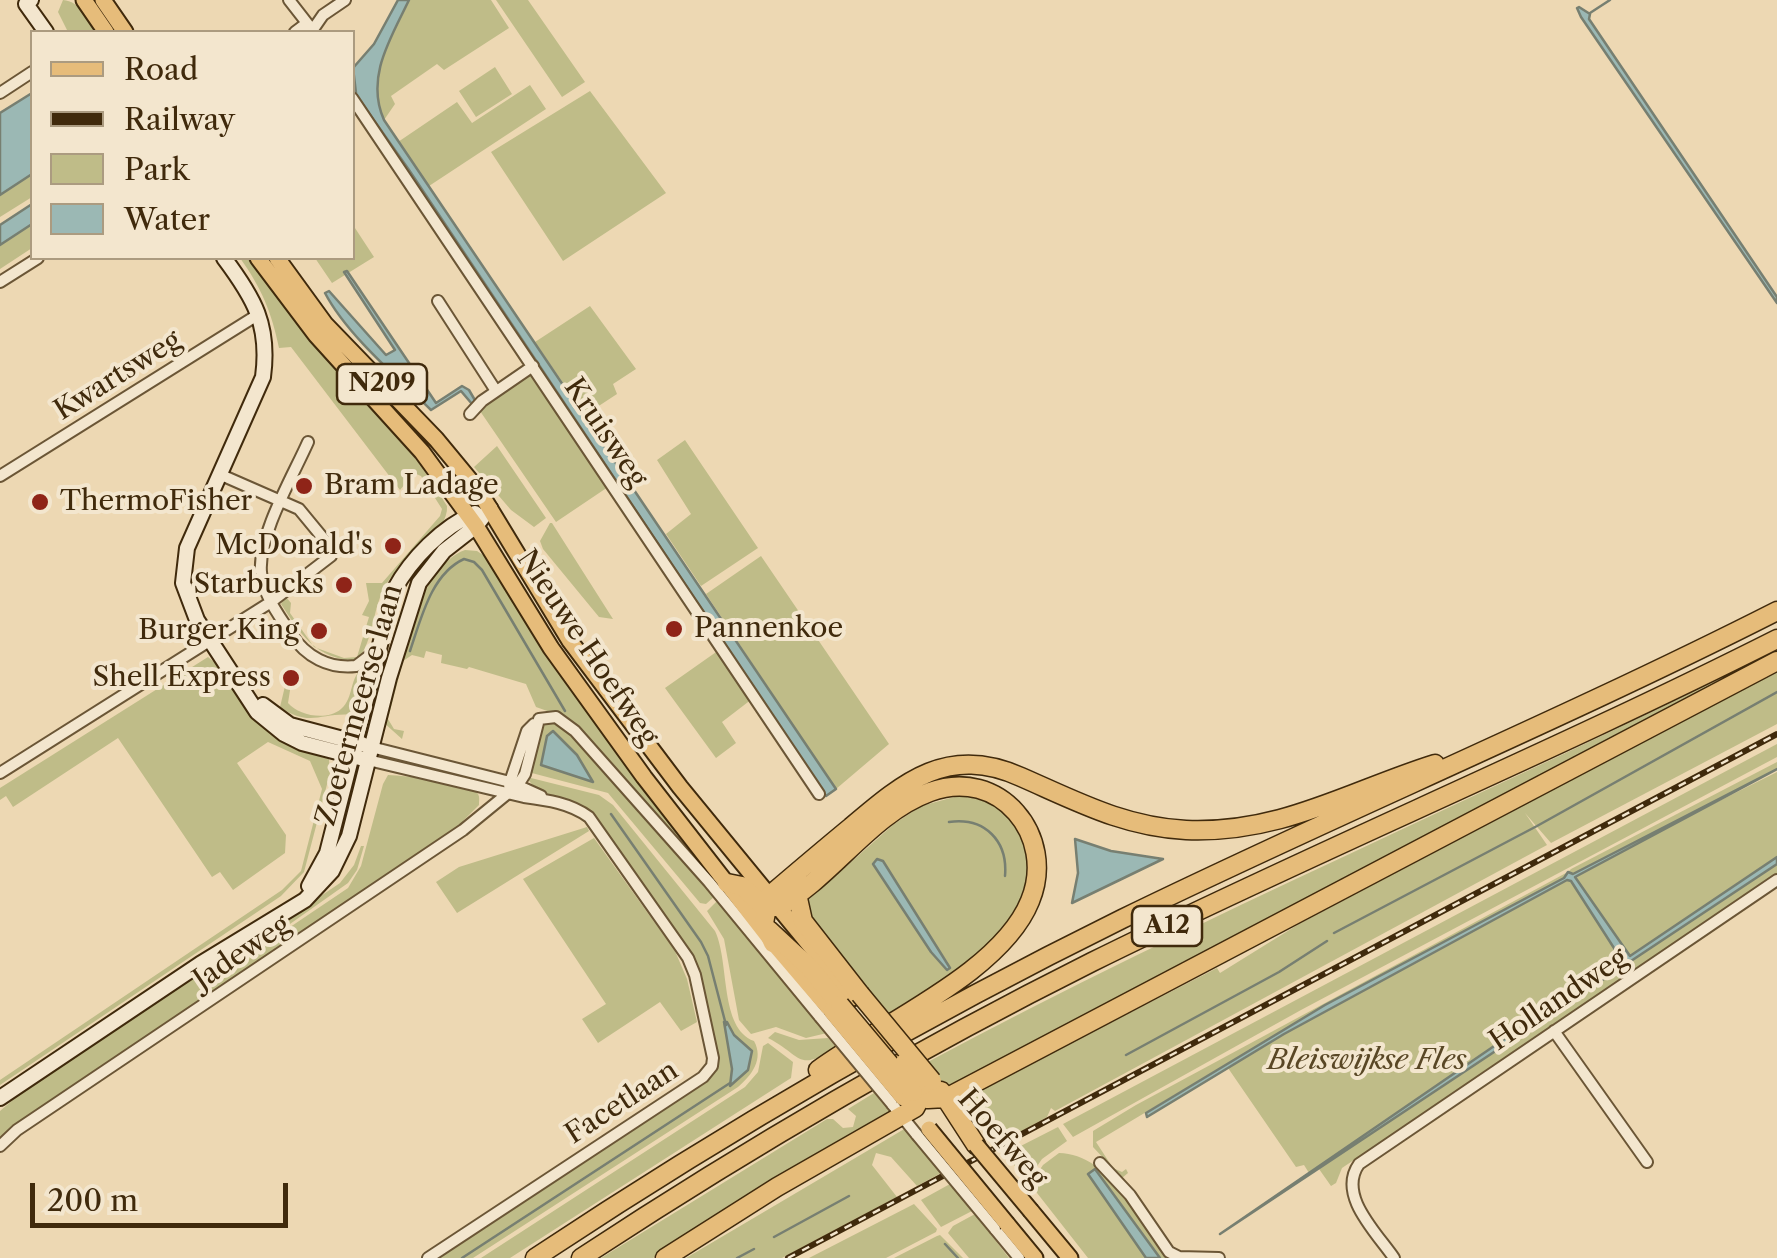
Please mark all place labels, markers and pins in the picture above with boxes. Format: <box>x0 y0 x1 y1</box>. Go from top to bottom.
place label: Bram Ladage <box>324 469 499 503</box>
marker: Bram Ladage <box>293 475 315 497</box>
place label: ThermoFisher <box>60 485 252 519</box>
marker: ThermoFisher <box>29 491 51 513</box>
place label: McDonald's <box>215 529 373 563</box>
marker: McDonald's <box>382 535 404 557</box>
place label: Starbucks <box>194 568 324 602</box>
marker: Starbucks <box>333 574 355 596</box>
place label: Pannenkoe <box>694 612 843 646</box>
place label: Burger King <box>138 614 299 648</box>
marker: Pannenkoe <box>663 618 685 640</box>
marker: Burger King <box>308 620 330 642</box>
place label: Shell Express <box>93 661 271 695</box>
marker: Shell Express <box>280 667 302 689</box>

